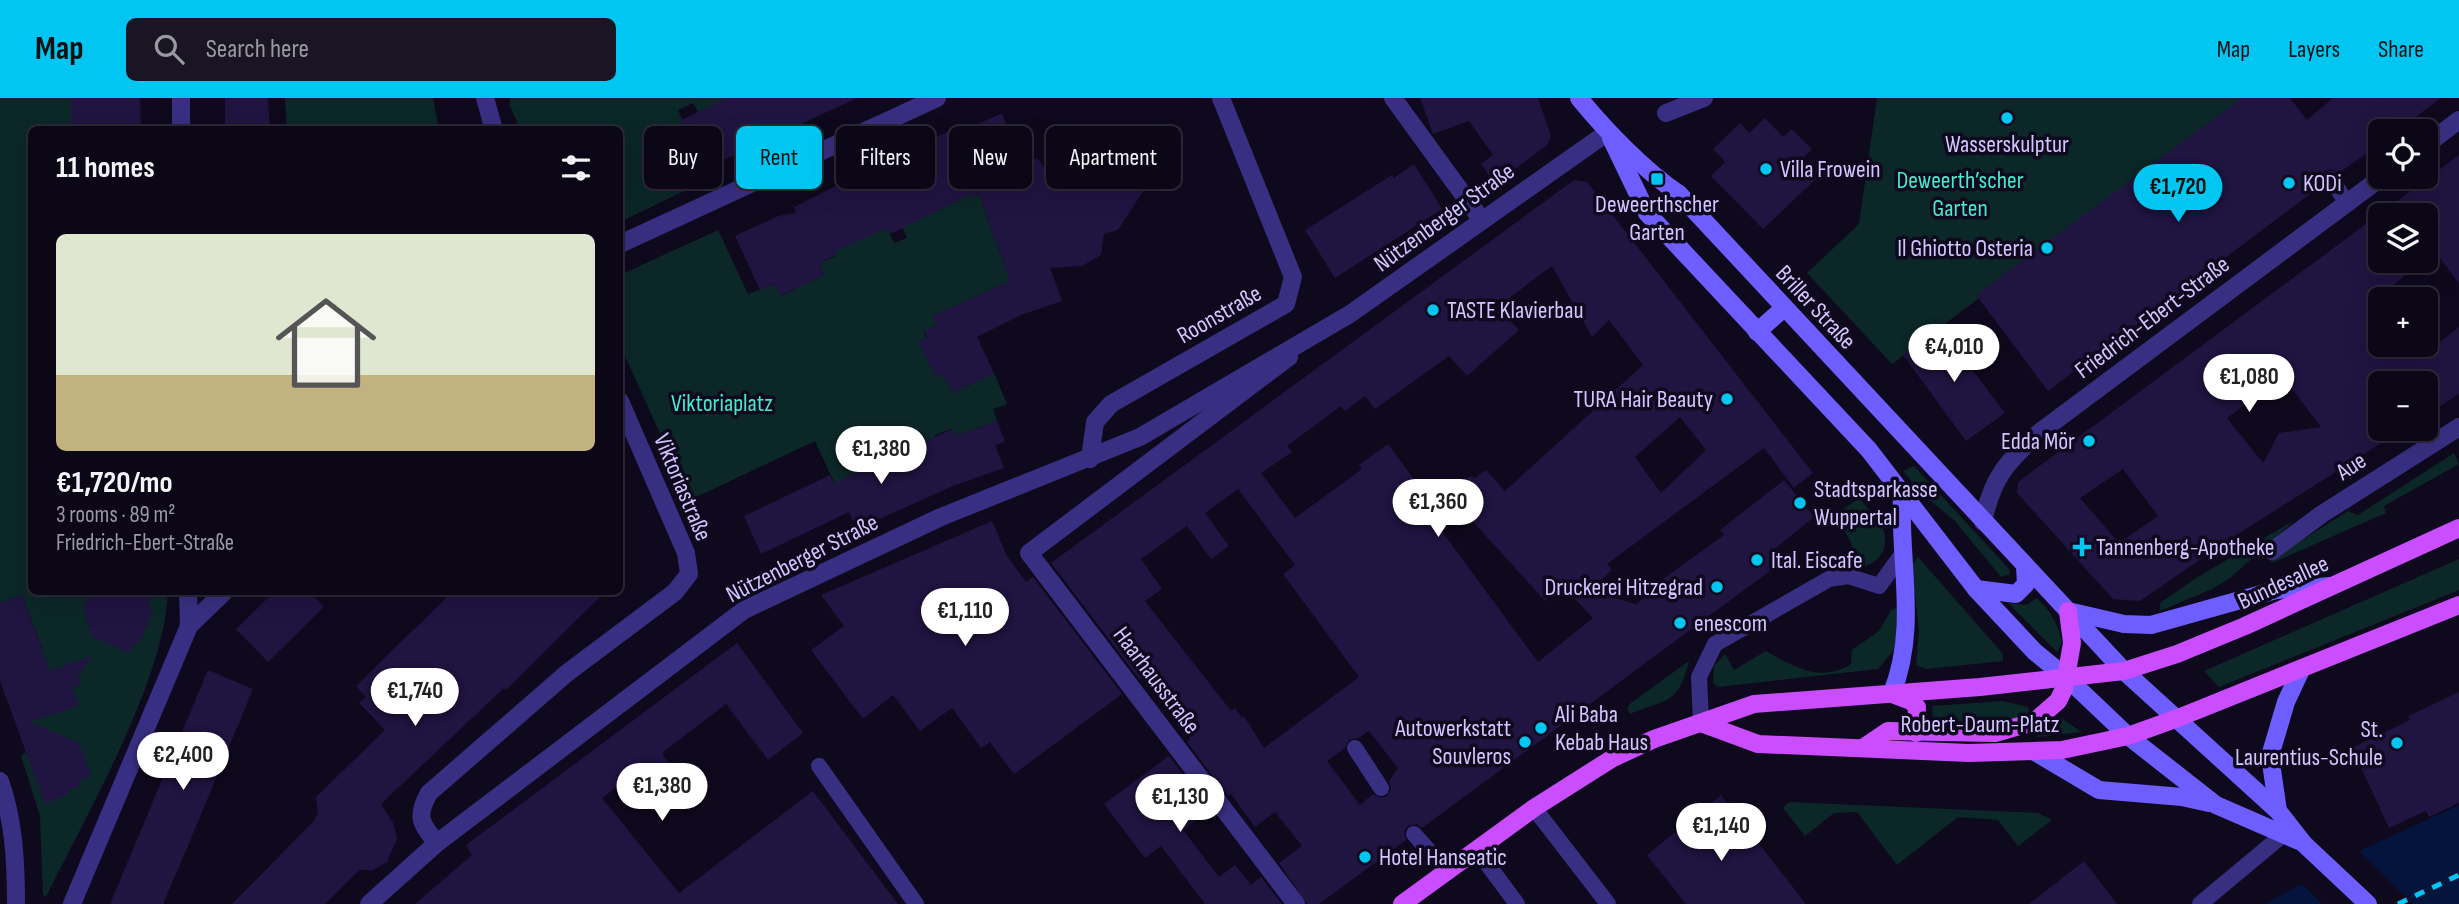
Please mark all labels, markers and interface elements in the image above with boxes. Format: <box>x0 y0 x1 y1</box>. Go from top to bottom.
search box <box>126 18 616 81</box>
text: Map <box>35 29 84 69</box>
icon: search <box>150 30 188 68</box>
text: Search here <box>206 34 309 65</box>
text: Map <box>2217 35 2250 64</box>
text: Layers <box>2288 35 2340 64</box>
text: Share <box>2378 35 2424 64</box>
marker: Wasserskulptur <box>1999 110 2015 126</box>
map controls <box>2368 119 2438 441</box>
button: locate <box>2368 119 2438 189</box>
chip: Buy <box>644 126 722 189</box>
chip: Rent <box>736 126 822 189</box>
chip: Filters <box>836 126 935 189</box>
chip: New <box>949 126 1032 189</box>
chip: Apartment <box>1046 126 1181 189</box>
place label: Wasserskulptur <box>1945 130 2069 159</box>
icon: filters <box>557 149 595 187</box>
text: 11 homes <box>56 150 155 186</box>
place label: Villa Frowein <box>1780 155 1880 184</box>
street label: Nützenberger Straße <box>1368 157 1520 278</box>
marker: Villa Frowein <box>1758 161 1774 177</box>
pin: €1,720 <box>2121 164 2235 224</box>
park label: Deweerth’scher Garten <box>1896 166 2024 223</box>
place label: KODi <box>2303 169 2342 198</box>
marker: Deweerthscher Garten <box>1649 171 1665 187</box>
text: €1,720 <box>2149 173 2207 201</box>
marker: KODi <box>2281 175 2297 191</box>
place label: Deweerthscher Garten <box>1595 190 1719 247</box>
button: layers <box>2368 203 2438 273</box>
place label: Il Ghiotto Osteria <box>1897 234 2033 263</box>
marker: Il Ghiotto Osteria <box>2039 240 2055 256</box>
street label: Friedrich-Ebert-Straße <box>2069 250 2235 385</box>
street label: Briller Straße <box>1769 259 1862 355</box>
street label: Roonstraße <box>1172 279 1267 350</box>
icon: home <box>263 280 389 406</box>
button: + <box>2368 287 2438 357</box>
place label: TASTE Klavierbau <box>1447 296 1584 325</box>
marker: TASTE Klavierbau <box>1425 302 1441 318</box>
pin: €4,010 <box>1897 324 2011 384</box>
text: €4,010 <box>1924 333 1984 361</box>
pin: €1,080 <box>2192 354 2306 414</box>
text: €1,080 <box>2219 363 2279 391</box>
button: − <box>2368 371 2438 441</box>
place label: TURA Hair Beauty <box>1574 385 1713 414</box>
park label: Viktoriaplatz <box>671 389 773 418</box>
marker: TURA Hair Beauty <box>1719 391 1735 407</box>
pin: €1,380 <box>824 426 938 486</box>
place label: Edda Mör <box>2001 427 2075 456</box>
street label: Viktoriastraße <box>647 429 718 545</box>
marker: Edda Mör <box>2081 433 2097 449</box>
text: €1,380 <box>852 435 910 463</box>
street label: Aue <box>2330 446 2372 487</box>
text: €1,720/mo <box>56 465 173 501</box>
place label: Stadtsparkasse Wuppertal <box>1814 475 1938 532</box>
pin: €1,360 <box>1381 480 1495 539</box>
text: €1,360 <box>1409 488 1467 516</box>
marker: Stadtsparkasse Wuppertal <box>1792 495 1808 511</box>
text: 3 rooms · 89 m² <box>56 501 175 529</box>
street label: Nützenberger Straße <box>721 508 883 609</box>
text: Friedrich-Ebert-Straße <box>56 529 234 557</box>
place label: Tannenberg-Apotheke <box>2096 533 2274 562</box>
marker: Tannenberg-Apotheke <box>2074 539 2090 555</box>
place label: Ital. Eiscafe <box>1771 546 1863 575</box>
street label: Bundesallee <box>2233 549 2333 616</box>
marker: Ital. Eiscafe <box>1749 552 1765 568</box>
place label: Druckerei Hitzegrad <box>1544 573 1703 602</box>
marker: Druckerei Hitzegrad <box>1709 579 1725 595</box>
pin: €1,110 <box>908 588 1022 648</box>
text: €1,110 <box>937 597 993 625</box>
place label: enescom <box>1694 609 1767 638</box>
marker: enescom <box>1672 615 1688 631</box>
street label: Haarhausstraße <box>1107 621 1206 740</box>
pin: €1,740 <box>358 668 472 728</box>
text: €1,740 <box>387 677 443 705</box>
place label: Ali Baba Kebab Haus <box>1554 700 1648 757</box>
street label: Robert-Daum-Platz <box>1901 710 2060 739</box>
place label: Autowerkstatt Souvleros <box>1394 714 1511 771</box>
place label: St. Laurentius-Schule <box>2235 715 2383 772</box>
marker: Ali Baba Kebab Haus <box>1533 720 1549 736</box>
pin: €2,400 <box>126 732 240 792</box>
marker: Autowerkstatt Souvleros <box>1517 734 1533 750</box>
marker: St. Laurentius-Schule <box>2389 735 2405 751</box>
text: €2,400 <box>153 741 213 769</box>
pin: €1,380 <box>605 764 719 823</box>
text: €1,380 <box>633 772 691 800</box>
pin: €1,130 <box>1123 774 1237 834</box>
text: €1,130 <box>1151 783 1209 811</box>
pin: €1,140 <box>1664 804 1778 863</box>
text: €1,140 <box>1692 812 1750 840</box>
place label: Hotel Hanseatic <box>1379 843 1507 872</box>
marker: Hotel Hanseatic <box>1357 849 1373 865</box>

